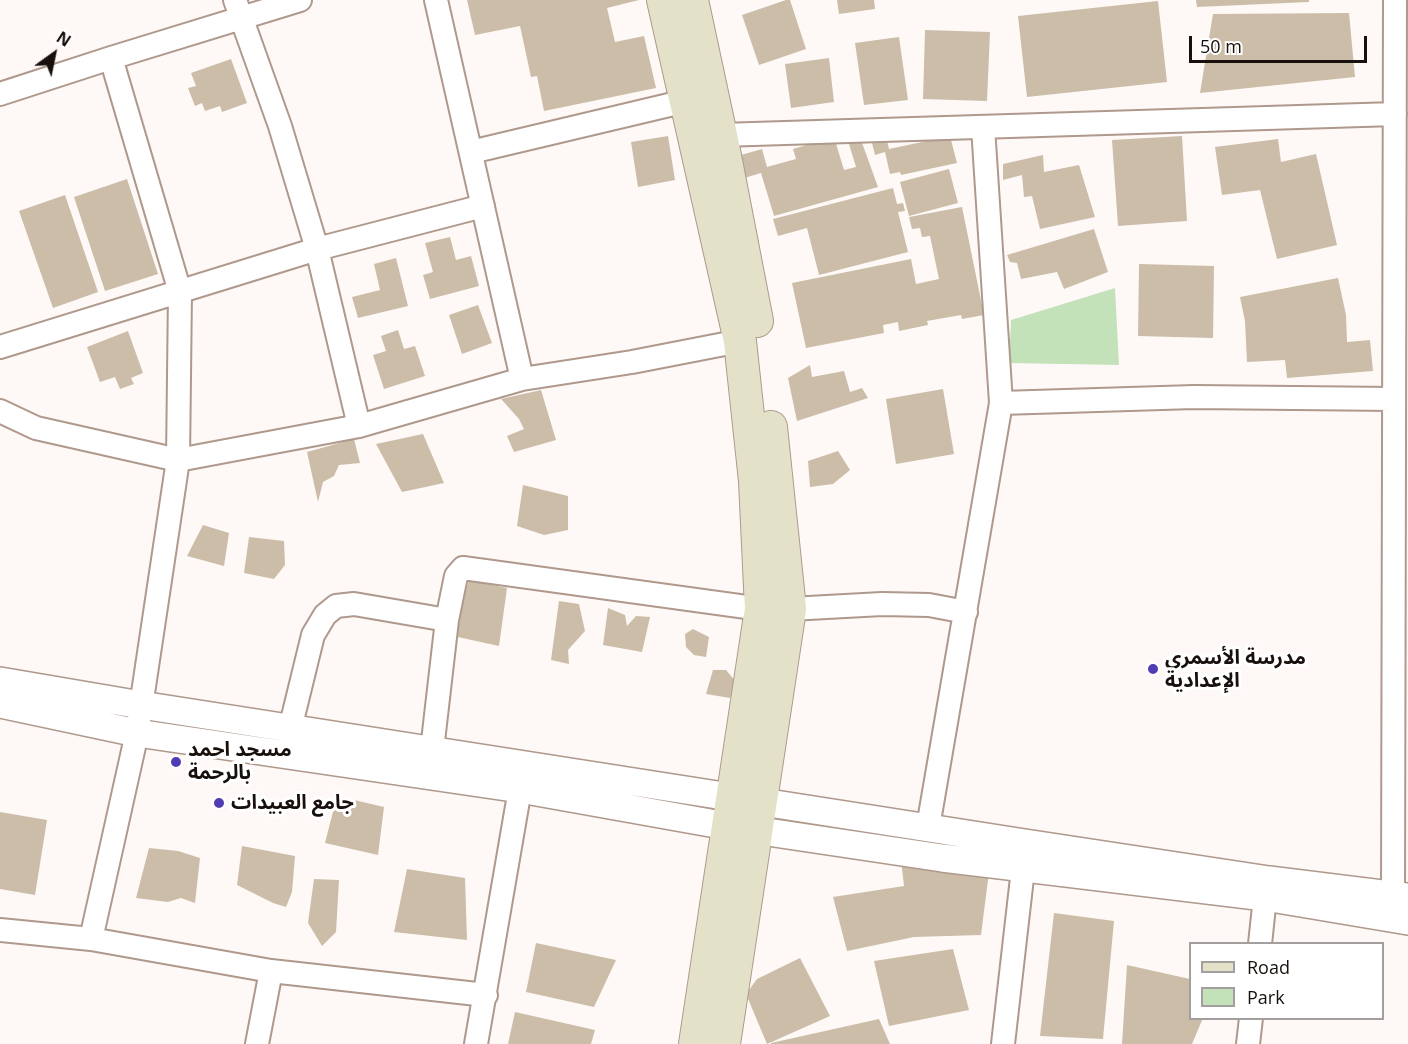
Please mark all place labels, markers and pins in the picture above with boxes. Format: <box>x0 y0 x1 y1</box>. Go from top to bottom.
place label: مدرسة الأسمري الإعدادية <box>1165 646 1306 693</box>
marker: مدرسة الأسمري الإعدادية <box>1146 662 1160 676</box>
place label: مسجد احمد بالرحمة <box>188 738 292 785</box>
marker: مسجد احمد بالرحمة <box>169 755 183 769</box>
place label: جامع العبيدات <box>231 791 354 815</box>
marker: جامع العبيدات <box>212 796 226 810</box>

